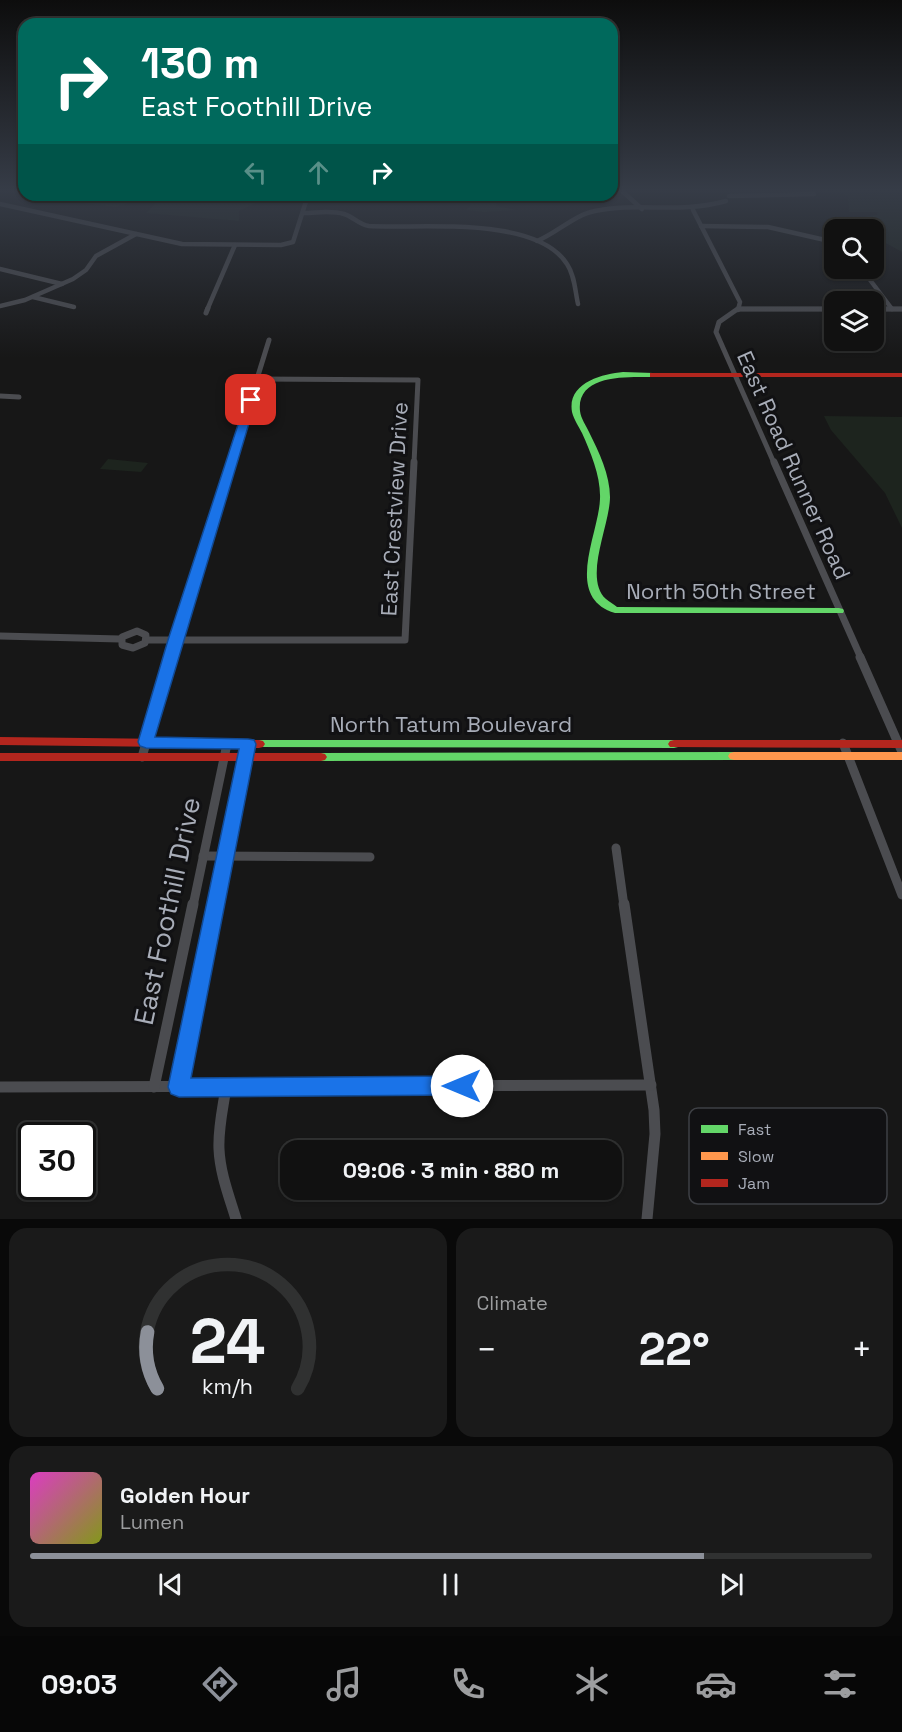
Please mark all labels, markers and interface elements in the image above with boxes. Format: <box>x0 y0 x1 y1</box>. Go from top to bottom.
text: 130 m <box>141 37 259 90</box>
icon: right <box>42 42 120 120</box>
text: East Foothill Drive <box>141 89 373 124</box>
icon: left <box>239 156 272 189</box>
icon: ahead <box>302 156 335 189</box>
icon: right <box>365 156 398 189</box>
map controls <box>824 219 884 351</box>
button: search <box>824 219 884 279</box>
button: layers <box>824 291 884 351</box>
street label: East Road Runner Road <box>731 346 857 584</box>
pin <box>225 374 276 425</box>
icon: arrive <box>234 383 267 416</box>
street label: East Crestview Drive <box>374 401 414 617</box>
street label: North 50th Street <box>626 577 816 605</box>
street label: North Tatum Boulevard <box>330 710 572 738</box>
street label: East Foothill Drive <box>126 794 208 1028</box>
position arrow <box>430 1054 494 1118</box>
legend <box>689 1108 887 1204</box>
text: Fast <box>738 1119 771 1140</box>
speed limit sign: 30 <box>18 1122 96 1200</box>
text: Slow <box>738 1146 774 1167</box>
text: 09:06 · 3 min · 880 m <box>343 1156 559 1184</box>
text: Jam <box>738 1173 770 1194</box>
text: Climate <box>477 1290 548 1316</box>
text: 24 <box>190 1302 266 1381</box>
text: 22° <box>639 1321 710 1378</box>
text: − <box>477 1329 497 1371</box>
text: + <box>852 1329 872 1371</box>
text: km/h <box>202 1374 253 1401</box>
text: Golden Hour <box>120 1481 250 1509</box>
text: Lumen <box>120 1509 184 1535</box>
icon: previous <box>154 1568 187 1601</box>
icon: pause <box>434 1568 467 1601</box>
icon: next <box>715 1568 748 1601</box>
icon: directions <box>199 1663 241 1705</box>
icon: music <box>323 1663 365 1705</box>
icon: phone <box>447 1663 489 1705</box>
icon: climate <box>571 1663 613 1705</box>
icon: car <box>695 1663 737 1705</box>
icon: filters <box>819 1663 861 1705</box>
text: 09:03 <box>41 1667 117 1702</box>

